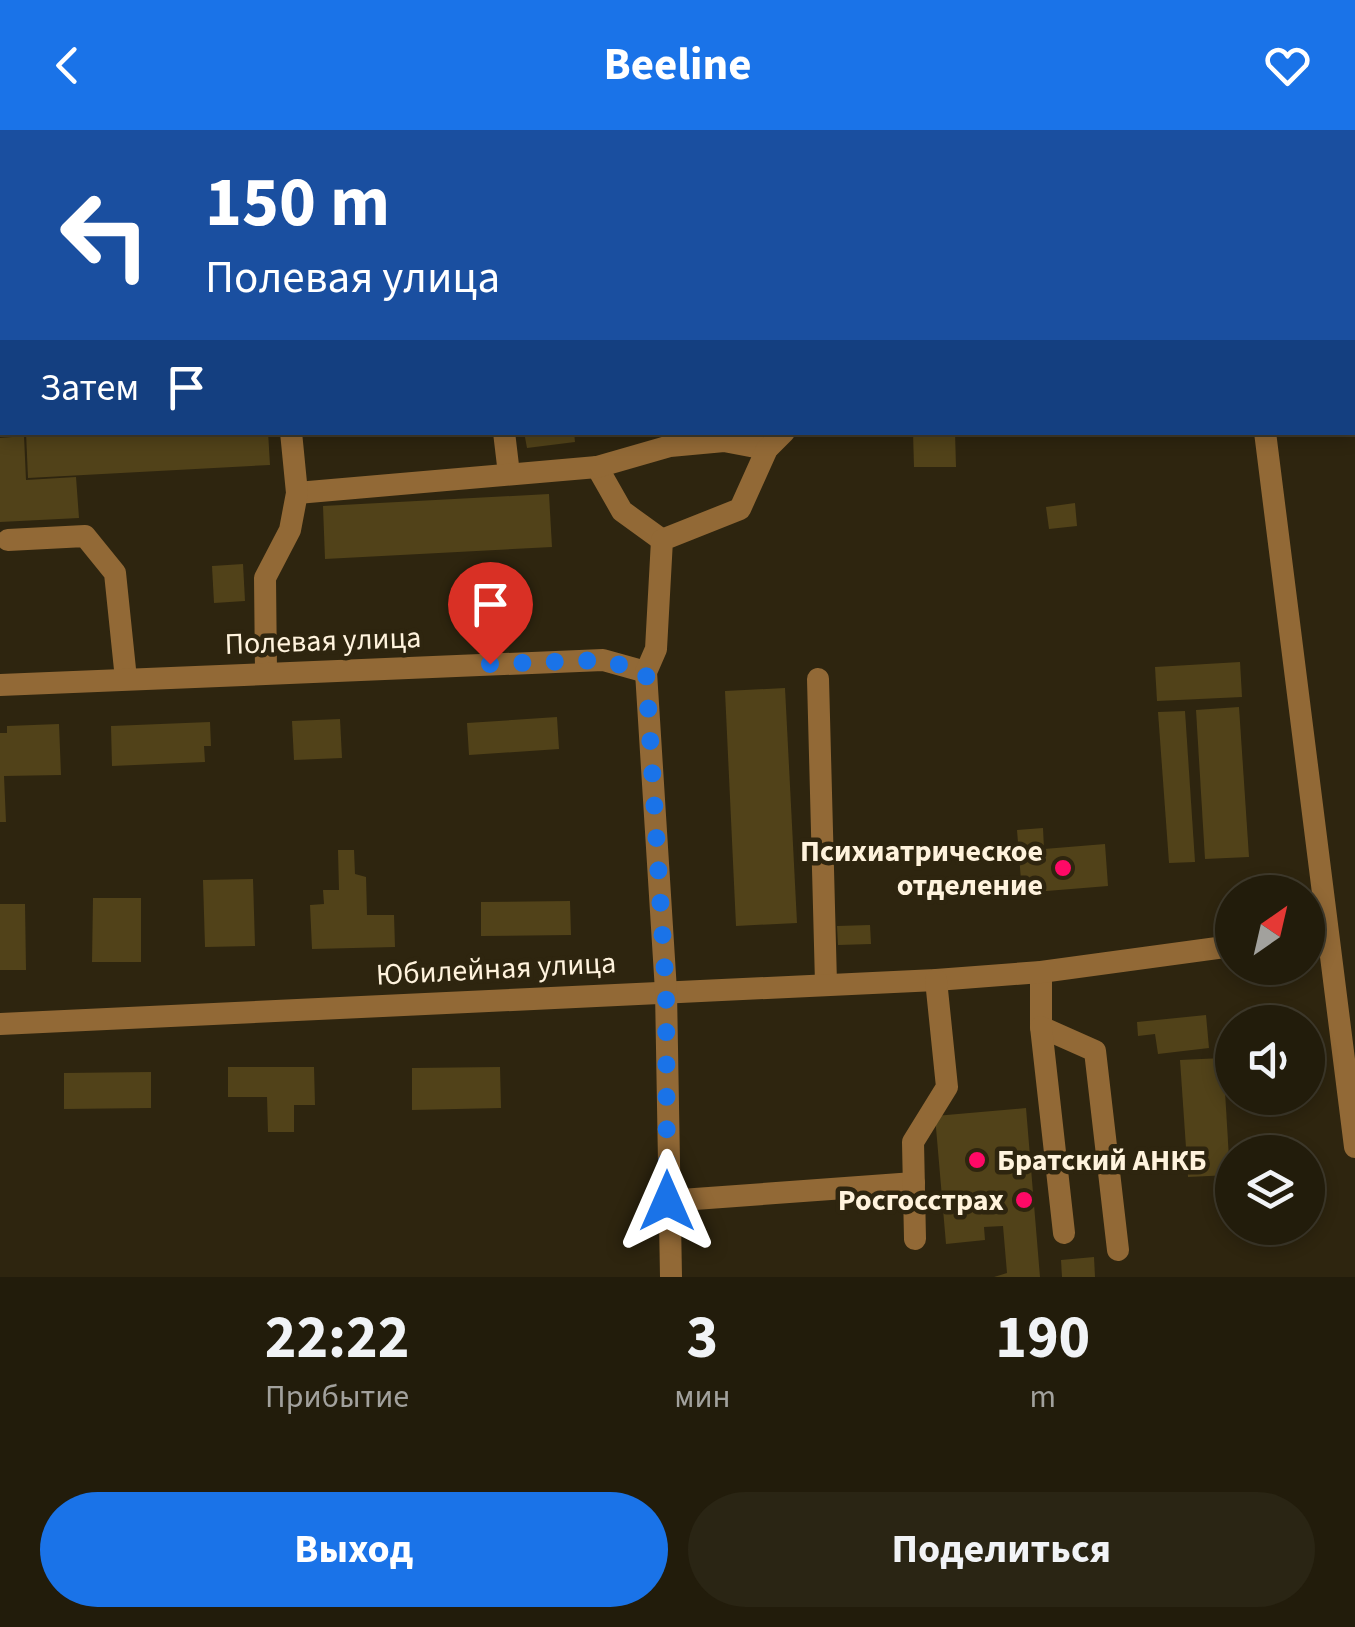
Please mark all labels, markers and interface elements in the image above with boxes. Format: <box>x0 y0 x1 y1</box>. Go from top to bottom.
text: Beeline <box>603 33 752 97</box>
icon: back <box>40 38 95 93</box>
icon: heart <box>1260 38 1315 93</box>
text: 150 m <box>205 153 390 253</box>
icon: left <box>40 170 170 300</box>
text: Полевая улица <box>205 246 500 310</box>
icon: arrive <box>159 360 214 415</box>
text: Затем <box>40 361 139 415</box>
pin <box>448 562 533 665</box>
icon: arrive <box>463 577 518 632</box>
street label: Полевая улица <box>224 616 422 666</box>
place label: Психиатрическое отделение <box>800 830 1043 907</box>
marker: Психиатрическое отделение <box>1052 857 1074 879</box>
north arrow <box>1215 875 1325 985</box>
map controls <box>1215 875 1325 1245</box>
street label: Юбилейная улица <box>375 941 617 997</box>
button: sound <box>1215 1005 1325 1115</box>
button: layers <box>1215 1135 1325 1245</box>
place label: Братский АНКБ <box>997 1139 1207 1182</box>
position arrow <box>615 1149 719 1253</box>
marker: Братский АНКБ <box>966 1149 988 1171</box>
place label: Росгосстрах <box>838 1179 1004 1222</box>
marker: Росгосстрах <box>1013 1189 1035 1211</box>
text: 22:22 <box>265 1296 409 1381</box>
text: 3 <box>686 1296 718 1381</box>
text: 190 <box>995 1296 1090 1381</box>
text: Прибытие <box>265 1374 409 1420</box>
text: мин <box>674 1374 731 1420</box>
text: m <box>1029 1374 1056 1420</box>
button: Выход <box>40 1492 668 1607</box>
button: Поделиться <box>688 1492 1315 1607</box>

